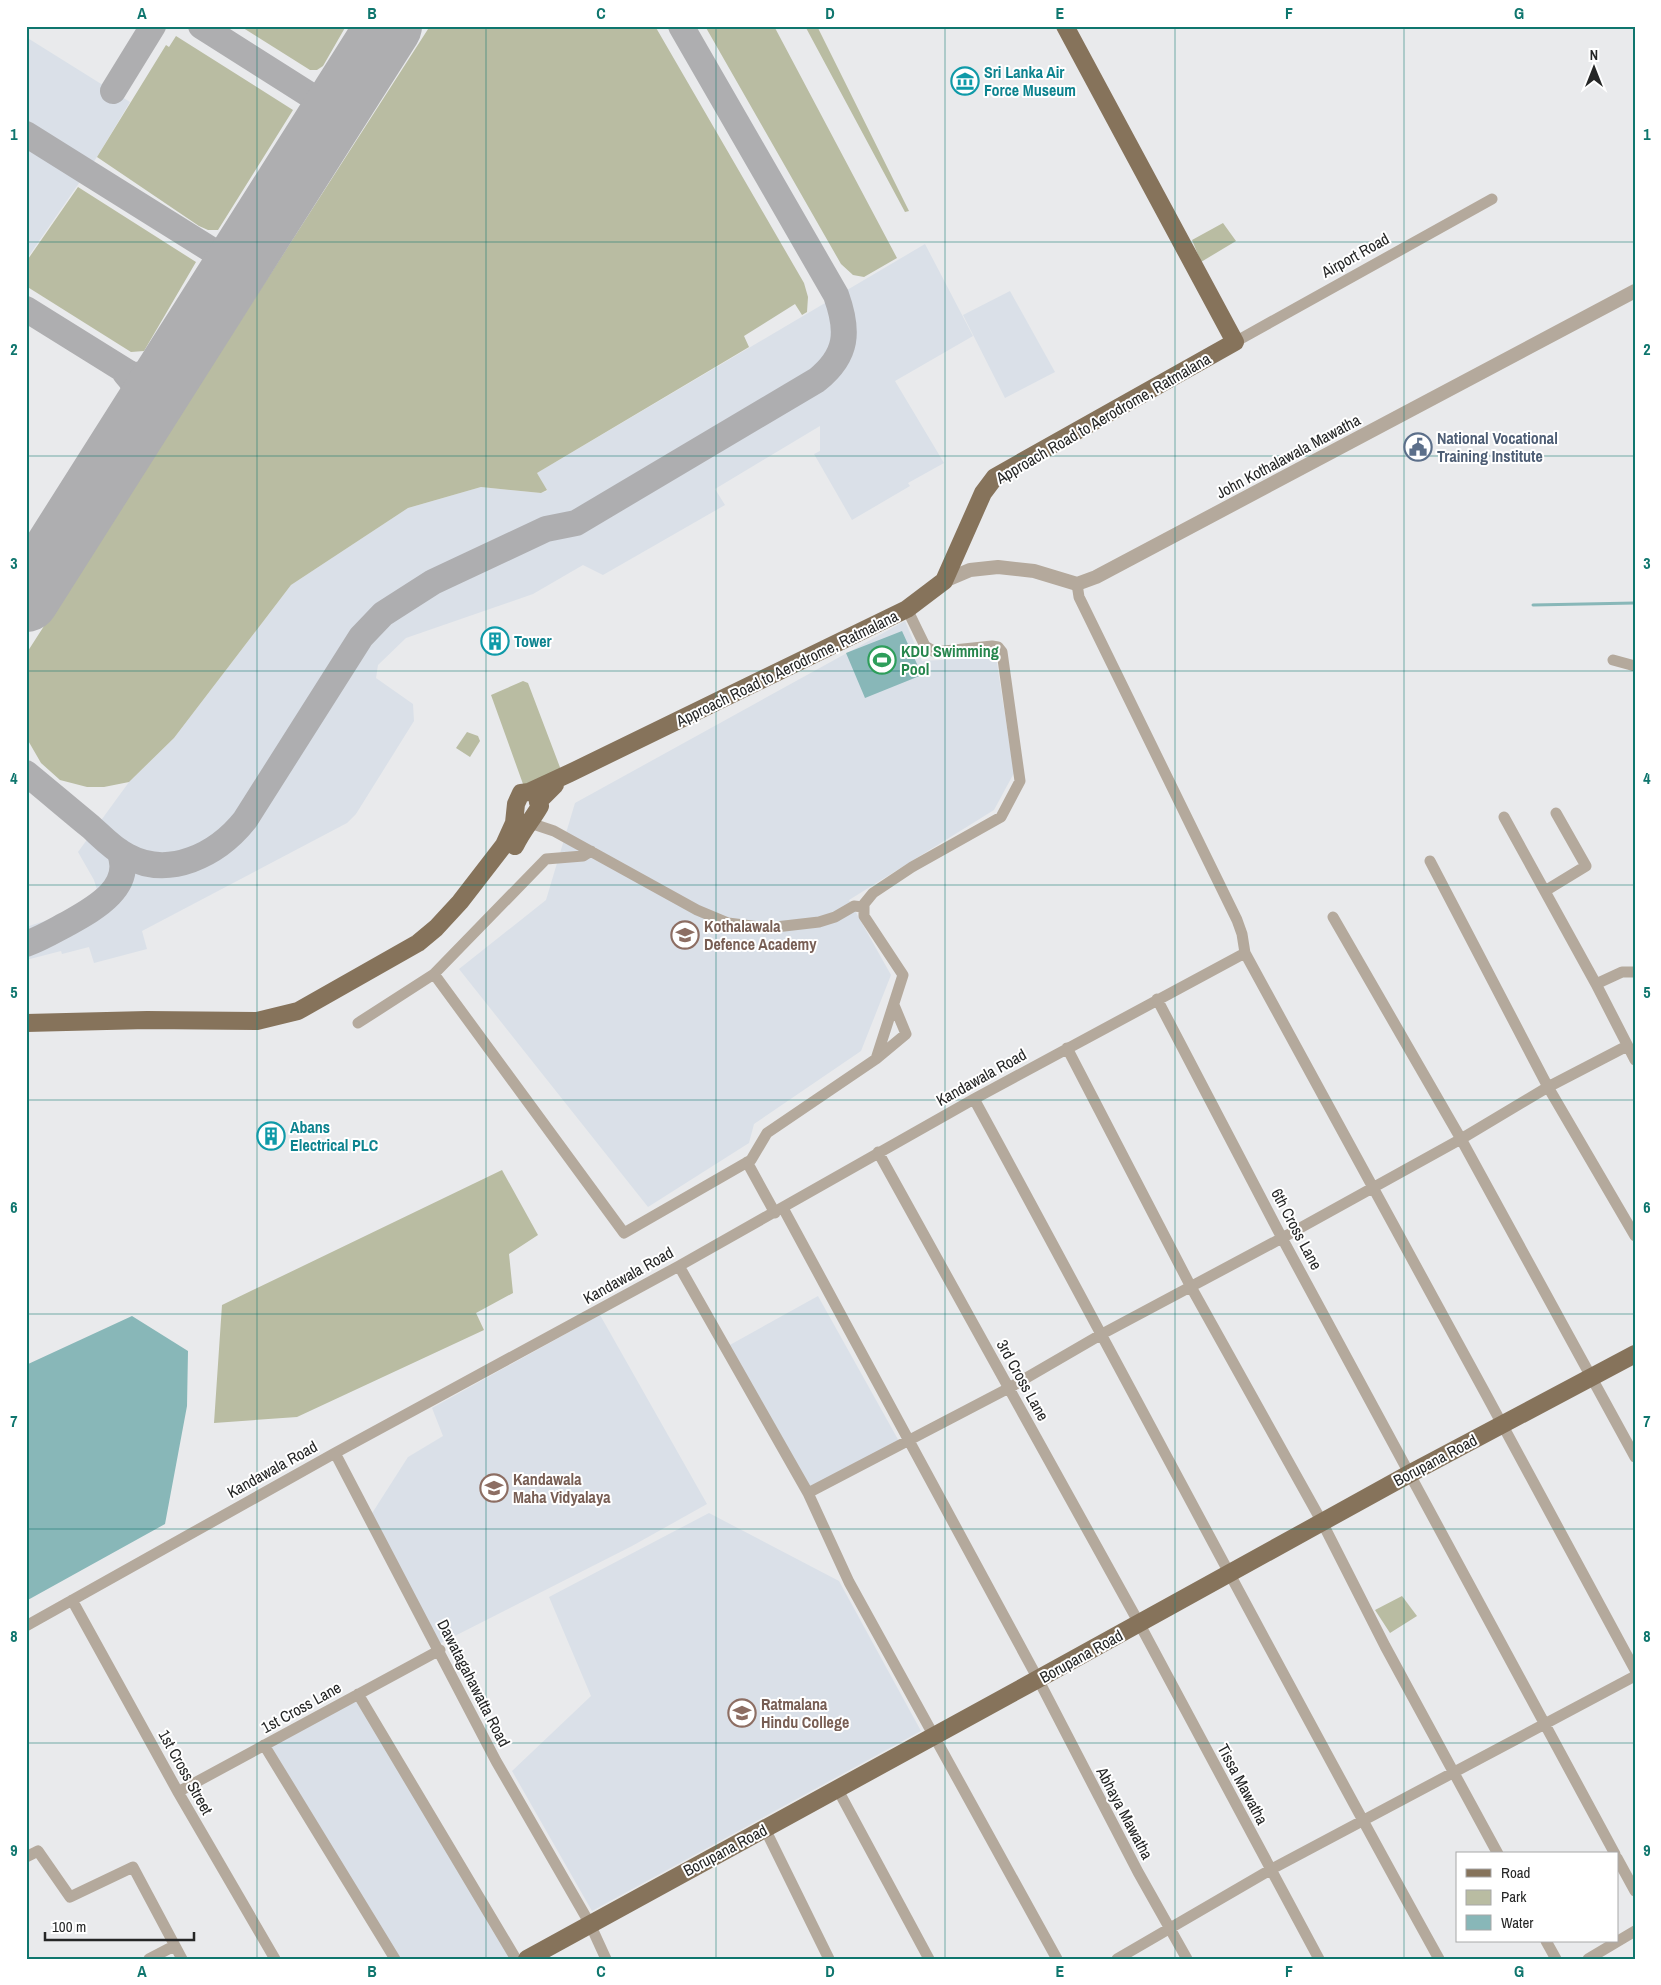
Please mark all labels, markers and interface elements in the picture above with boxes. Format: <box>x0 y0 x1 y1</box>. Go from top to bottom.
text: A <box>137 2 147 24</box>
text: B <box>367 2 377 24</box>
text: C <box>596 2 606 24</box>
text: D <box>825 2 835 24</box>
text: E <box>1056 2 1065 24</box>
text: F <box>1285 2 1293 24</box>
text: G <box>1514 2 1524 24</box>
north arrow <box>1568 42 1618 92</box>
text: N <box>1590 46 1598 64</box>
place label: Sri Lanka Air Force Museum <box>984 61 1076 101</box>
museum icon: Sri Lanka Air Force Museum <box>950 66 980 96</box>
text: 1 <box>10 123 18 145</box>
text: 1 <box>1643 123 1651 145</box>
street label: Airport Road <box>1316 227 1393 283</box>
text: 2 <box>10 338 18 360</box>
text: 2 <box>1643 338 1651 360</box>
street label: Approach Road to Aerodrome, Ratmalana <box>991 347 1215 489</box>
street label: John Kothalawala Mawatha <box>1212 408 1365 503</box>
place label: National Vocational Training Institute <box>1437 427 1558 467</box>
public building icon: National Vocational Training Institute <box>1403 432 1433 462</box>
text: 3 <box>10 552 18 574</box>
text: 3 <box>1643 552 1651 574</box>
street label: Approach Road to Aerodrome, Ratmalana <box>671 604 902 732</box>
building icon: Tower <box>480 626 510 656</box>
place label: Tower <box>514 630 553 652</box>
place label: KDU Swimming Pool <box>901 640 999 680</box>
sports icon: KDU Swimming Pool <box>867 645 897 675</box>
text: 4 <box>10 767 18 789</box>
text: 4 <box>1643 767 1651 789</box>
place label: Kothalawala Defence Academy <box>704 915 817 955</box>
school or university icon: Kothalawala Defence Academy <box>670 920 700 950</box>
text: 5 <box>10 981 18 1003</box>
text: 5 <box>1643 981 1651 1003</box>
street label: Kandawala Road <box>932 1043 1030 1111</box>
place label: Abans Electrical PLC <box>290 1116 378 1156</box>
building icon: Abans Electrical PLC <box>256 1121 286 1151</box>
street label: 6th Cross Lane <box>1266 1185 1328 1273</box>
text: 6 <box>10 1196 18 1218</box>
text: 6 <box>1643 1196 1651 1218</box>
street label: Kandawala Road <box>579 1241 677 1309</box>
street label: 3rd Cross Lane <box>992 1335 1054 1425</box>
text: 7 <box>10 1410 18 1432</box>
text: 7 <box>1643 1410 1651 1432</box>
street label: Borupana Road <box>1389 1429 1481 1491</box>
street label: Kandawala Road <box>223 1435 321 1503</box>
place label: Kandawala Maha Vidyalaya <box>513 1468 611 1508</box>
school or university icon: Kandawala Maha Vidyalaya <box>479 1473 509 1503</box>
street label: Dawatagahawatta Road <box>432 1616 516 1750</box>
street label: Borupana Road <box>1035 1624 1127 1688</box>
text: 8 <box>10 1625 18 1647</box>
text: 8 <box>1643 1625 1651 1647</box>
street label: 1st Cross Lane <box>257 1676 345 1738</box>
place label: Ratmalana Hindu College <box>761 1693 849 1733</box>
school or university icon: Ratmalana Hindu College <box>727 1698 757 1728</box>
street label: 1st Cross Street <box>154 1726 219 1819</box>
street label: Tissa Mawatha <box>1212 1740 1274 1829</box>
street label: Abhaya Mawatha <box>1091 1762 1159 1864</box>
street label: Borupana Road <box>679 1819 771 1881</box>
text: 9 <box>10 1839 18 1861</box>
text: 9 <box>1643 1839 1651 1861</box>
legend <box>1456 1852 1618 1942</box>
text: Road <box>1501 1862 1530 1883</box>
text: Park <box>1501 1886 1527 1907</box>
scale bar <box>45 1910 194 1942</box>
text: Water <box>1501 1912 1533 1933</box>
text: 100 m <box>52 1916 86 1937</box>
text: A <box>137 1960 147 1982</box>
text: B <box>367 1960 377 1982</box>
text: C <box>596 1960 606 1982</box>
text: D <box>825 1960 835 1982</box>
text: E <box>1056 1960 1065 1982</box>
text: F <box>1285 1960 1293 1982</box>
text: G <box>1514 1960 1524 1982</box>

